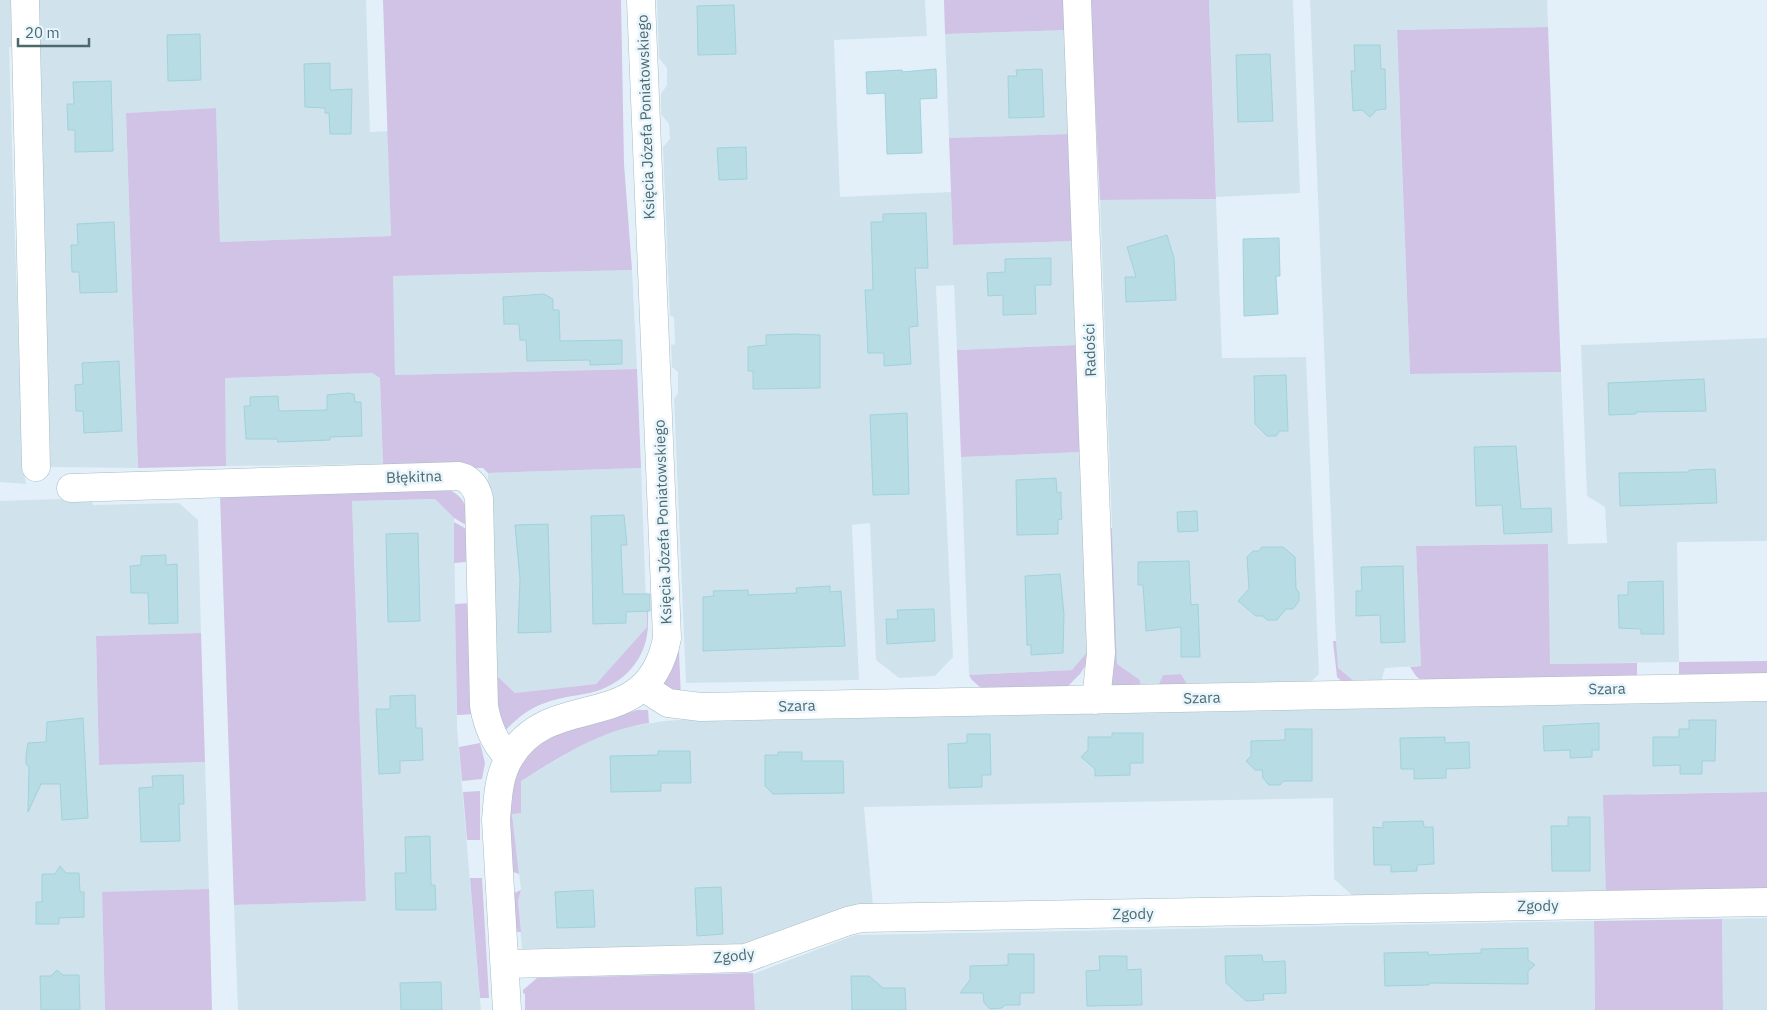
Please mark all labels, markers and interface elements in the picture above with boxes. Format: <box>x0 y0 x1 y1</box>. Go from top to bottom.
street label: Księcia Józefa Poniatowskiego <box>632 14 659 220</box>
scale bar <box>18 15 89 47</box>
text: 20 m <box>25 23 60 42</box>
street label: Radości <box>1079 323 1100 377</box>
street label: Księcia Józefa Poniatowskiego <box>649 419 676 625</box>
street label: Błękitna <box>386 466 442 487</box>
street label: Szara <box>1588 679 1626 698</box>
street label: Szara <box>1183 687 1221 708</box>
street label: Szara <box>778 695 816 716</box>
street label: Zgody <box>1517 896 1559 915</box>
street label: Zgody <box>1112 904 1154 923</box>
street label: Zgody <box>713 944 756 967</box>

